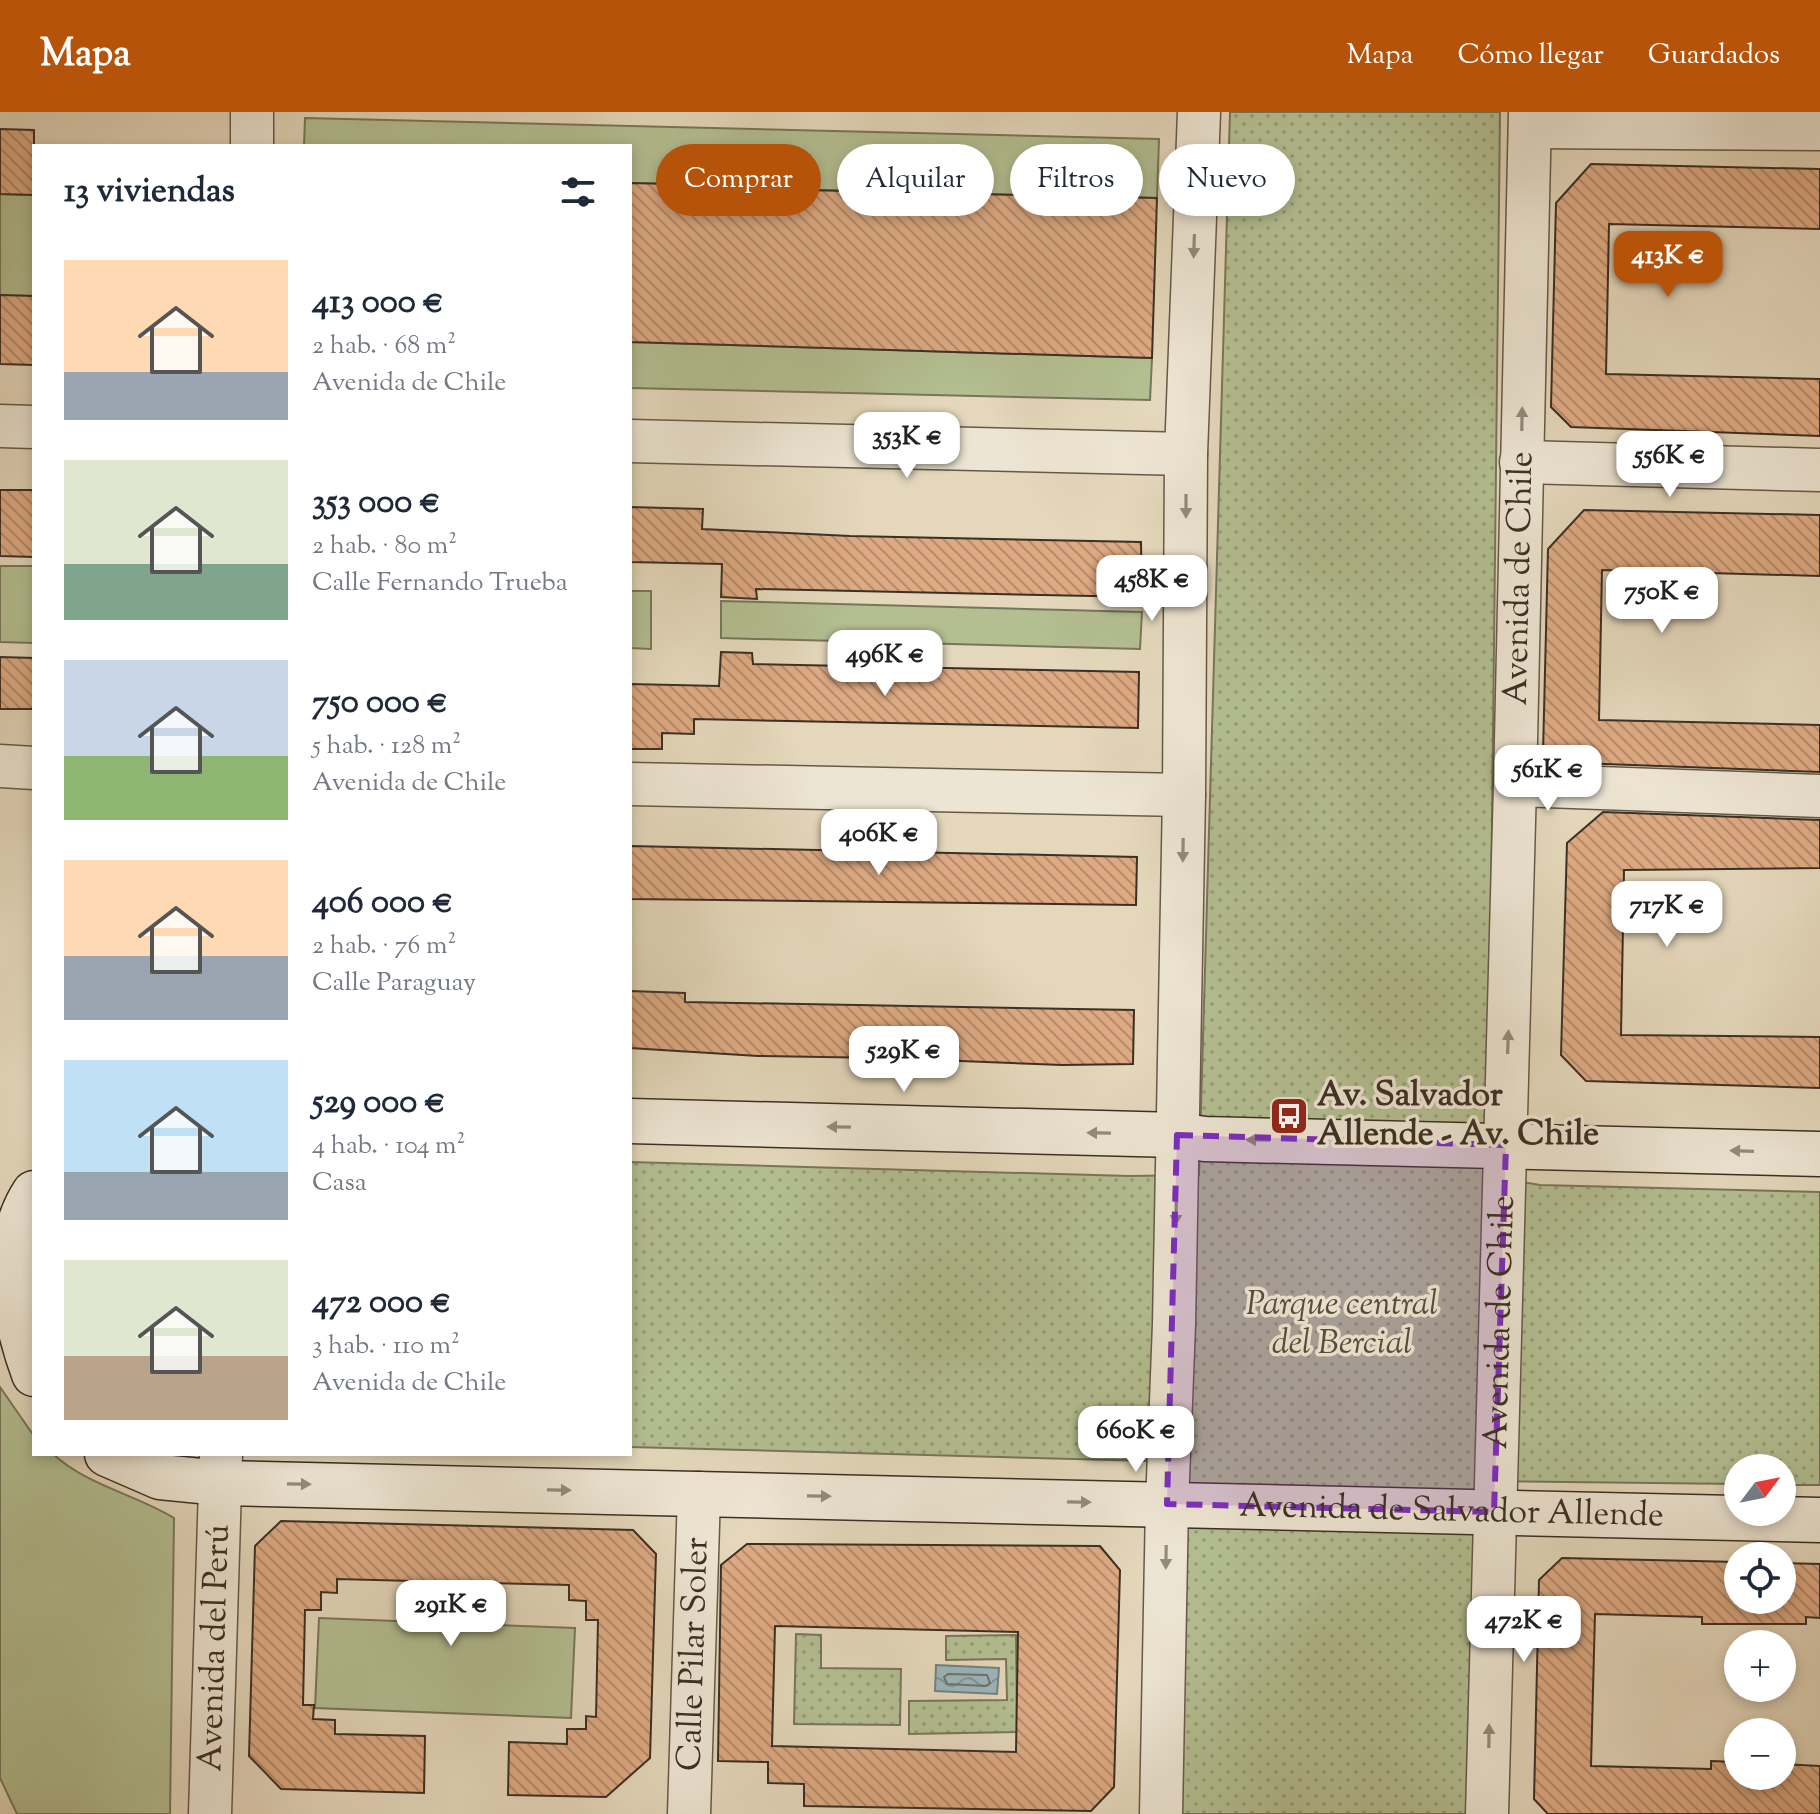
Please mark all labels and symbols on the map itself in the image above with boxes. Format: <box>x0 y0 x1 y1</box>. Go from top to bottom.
pin: 413K € <box>1603 231 1733 299</box>
one-way arrow <box>1187 234 1200 259</box>
one-way arrow <box>1516 406 1529 431</box>
pin: 353K € <box>842 412 972 480</box>
pin: 556K € <box>1605 431 1735 499</box>
street label: Avenida de Chile <box>1492 451 1547 706</box>
one-way arrow <box>1180 494 1192 519</box>
pin: 458K € <box>1087 555 1217 623</box>
pin: 750K € <box>1597 567 1727 635</box>
pin: 496K € <box>820 630 950 698</box>
pin: 561K € <box>1483 745 1613 813</box>
pin: 406K € <box>814 809 944 877</box>
one-way arrow <box>1177 838 1190 863</box>
pin: 717K € <box>1602 881 1732 949</box>
pin: 529K € <box>839 1026 969 1094</box>
one-way arrow <box>1502 1029 1515 1054</box>
place label: Av. Salvador Allende - Av. Chile <box>1317 1072 1599 1160</box>
bus stop icon: Av. Salvador Allende - Av. Chile <box>1268 1095 1310 1137</box>
one-way arrow <box>826 1120 851 1133</box>
one-way arrow <box>1086 1127 1111 1140</box>
one-way arrow <box>1245 1134 1270 1146</box>
one-way arrow <box>1729 1145 1754 1158</box>
street label: Avenida de Chile <box>1472 1194 1528 1450</box>
one-way arrow <box>1170 1201 1182 1226</box>
park label: Parque central del Bercial <box>1246 1281 1438 1369</box>
pin: 660K € <box>1071 1406 1201 1474</box>
north arrow <box>1724 1454 1796 1526</box>
one-way arrow <box>287 1478 312 1491</box>
street label: Avenida de Salvador Allende <box>1239 1482 1664 1541</box>
one-way arrow <box>547 1484 572 1497</box>
one-way arrow <box>807 1490 832 1503</box>
one-way arrow <box>1067 1496 1092 1509</box>
street label: Avenida del Perú <box>187 1524 243 1772</box>
street label: Calle Pilar Soler <box>666 1536 722 1772</box>
one-way arrow <box>1160 1545 1173 1570</box>
pin: 291K € <box>386 1580 516 1648</box>
pin: 472K € <box>1459 1596 1589 1664</box>
one-way arrow <box>1483 1723 1495 1748</box>

